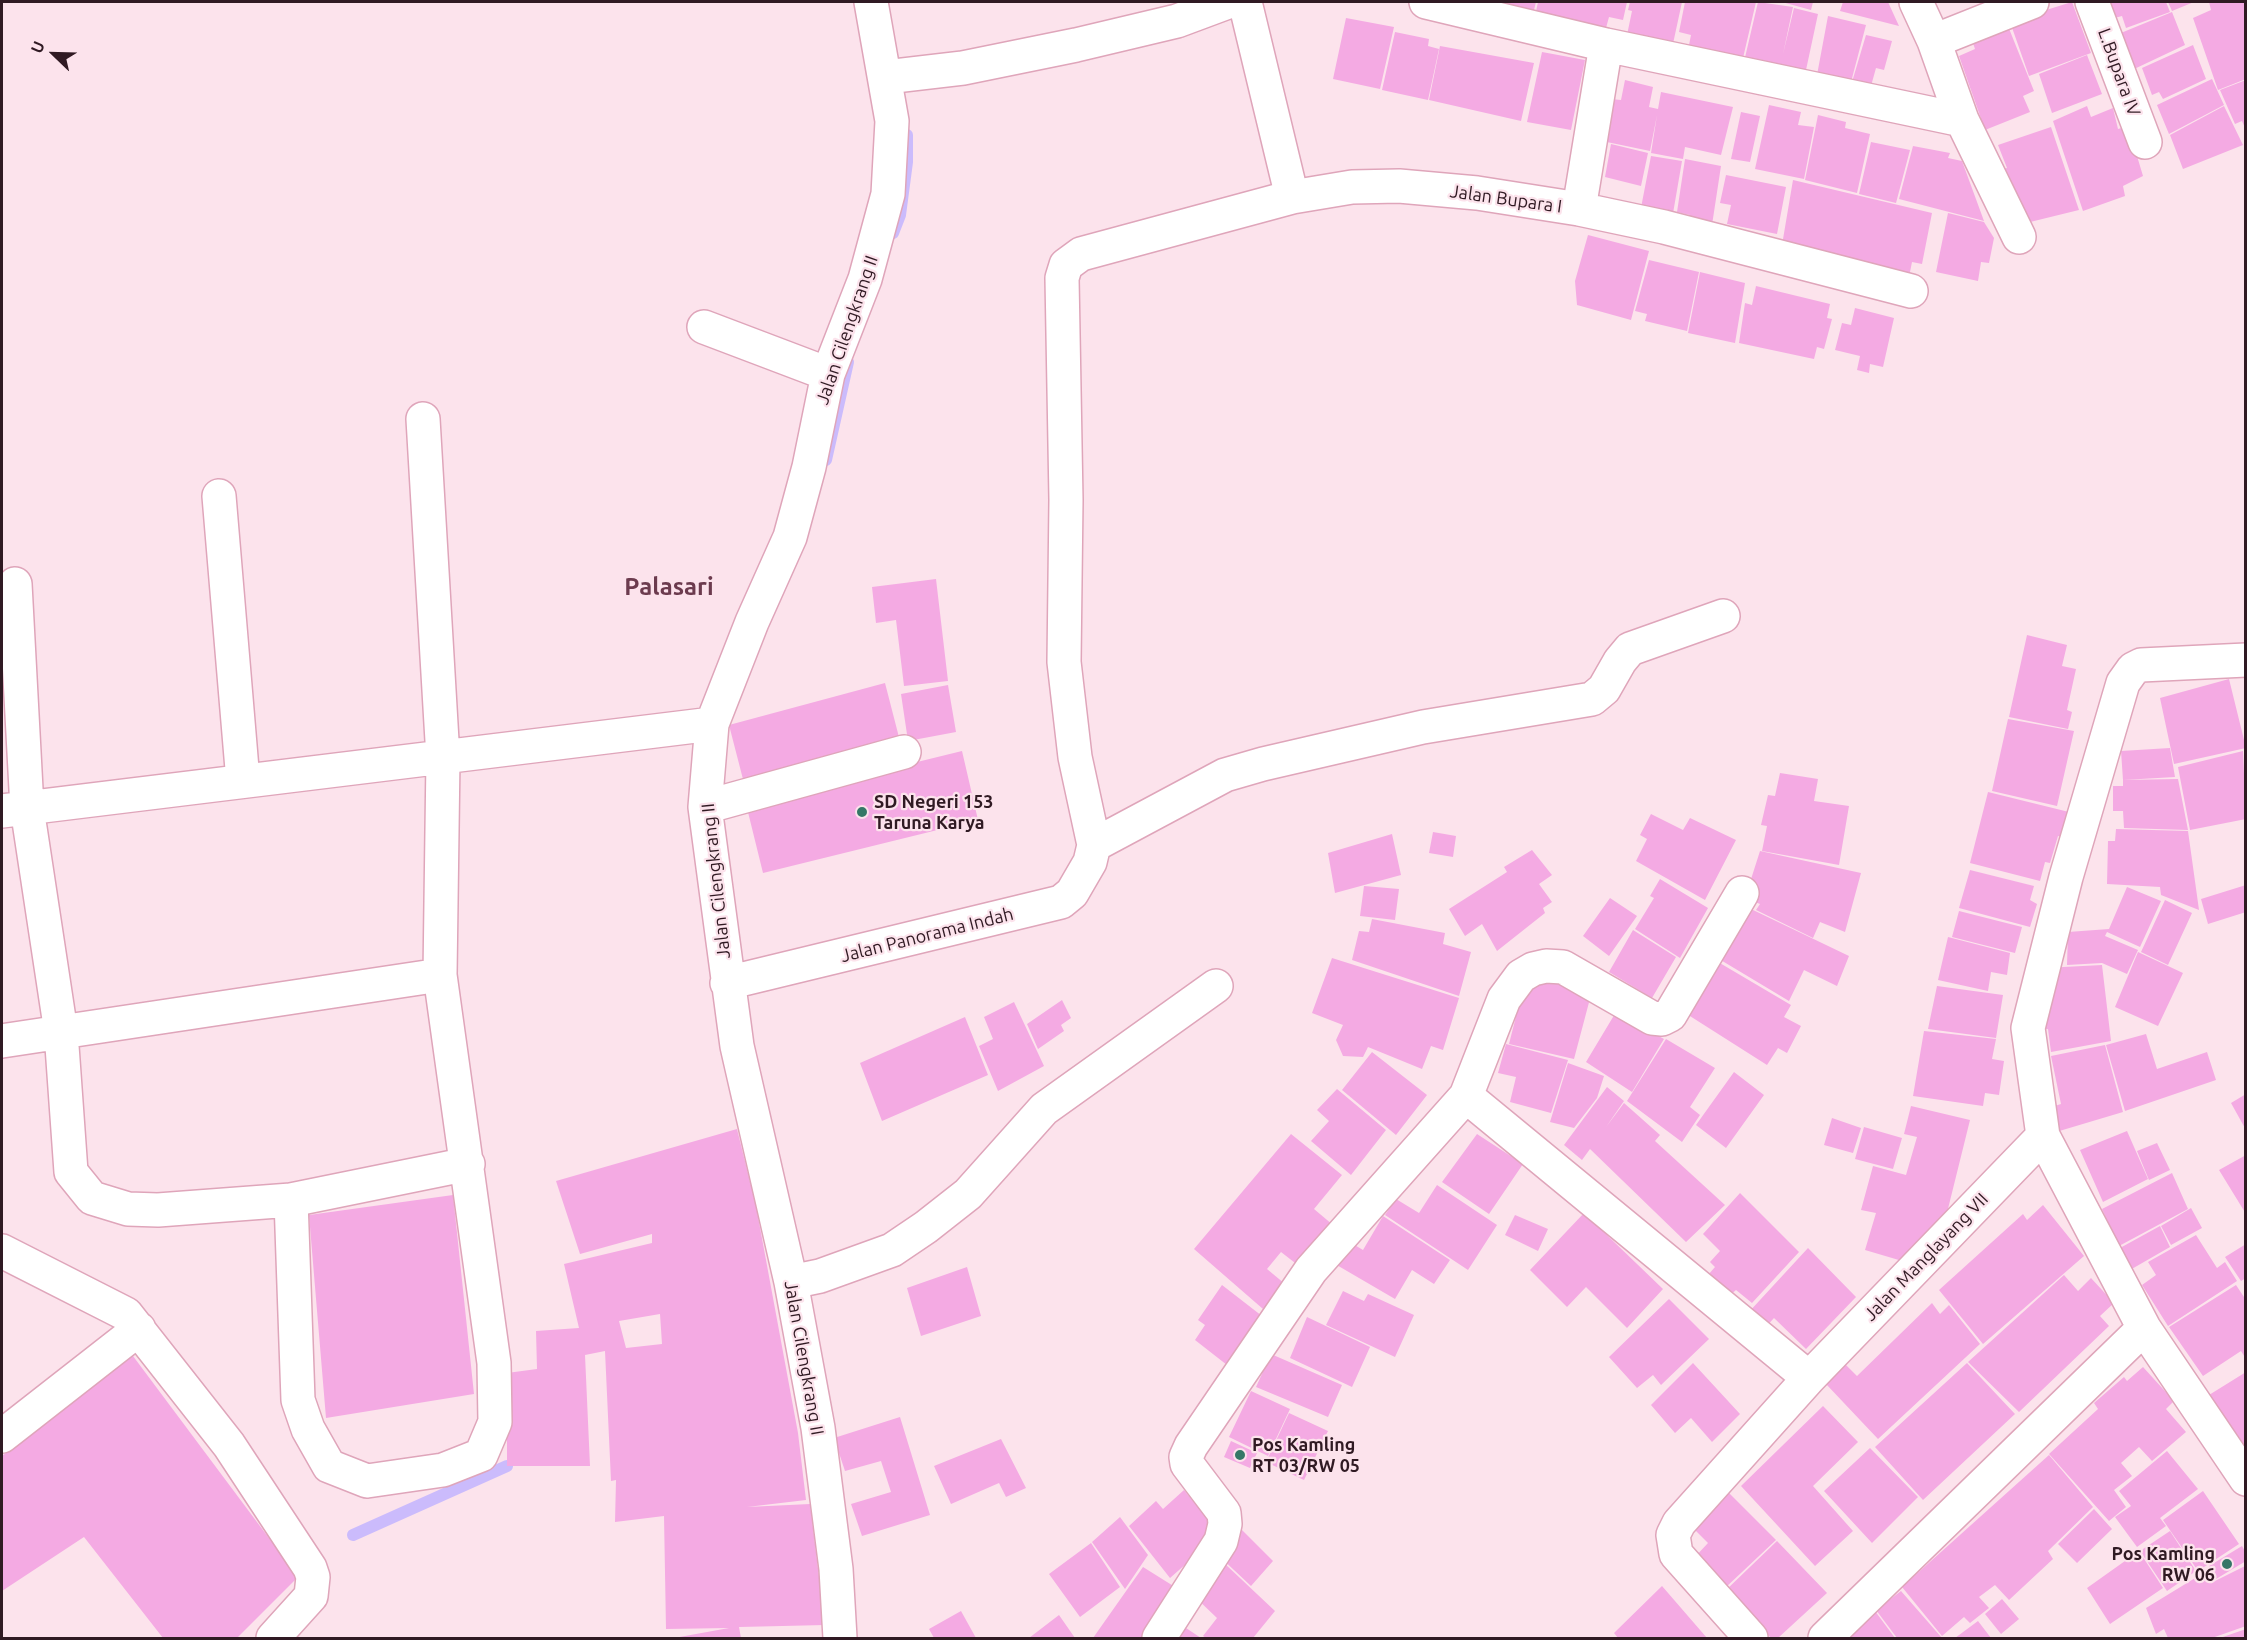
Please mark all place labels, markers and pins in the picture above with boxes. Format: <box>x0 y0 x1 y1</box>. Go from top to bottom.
place label: SD Negeri 153 Taruna Karya <box>874 791 994 834</box>
marker: SD Negeri 153 Taruna Karya <box>855 805 869 819</box>
place label: Pos Kamling RT 03/RW 05 <box>1252 1434 1360 1476</box>
marker: Pos Kamling RT 03/RW 05 <box>1233 1448 1247 1462</box>
place label: Pos Kamling RW 06 <box>2112 1543 2215 1586</box>
marker: Pos Kamling RW 06 <box>2220 1557 2234 1571</box>

